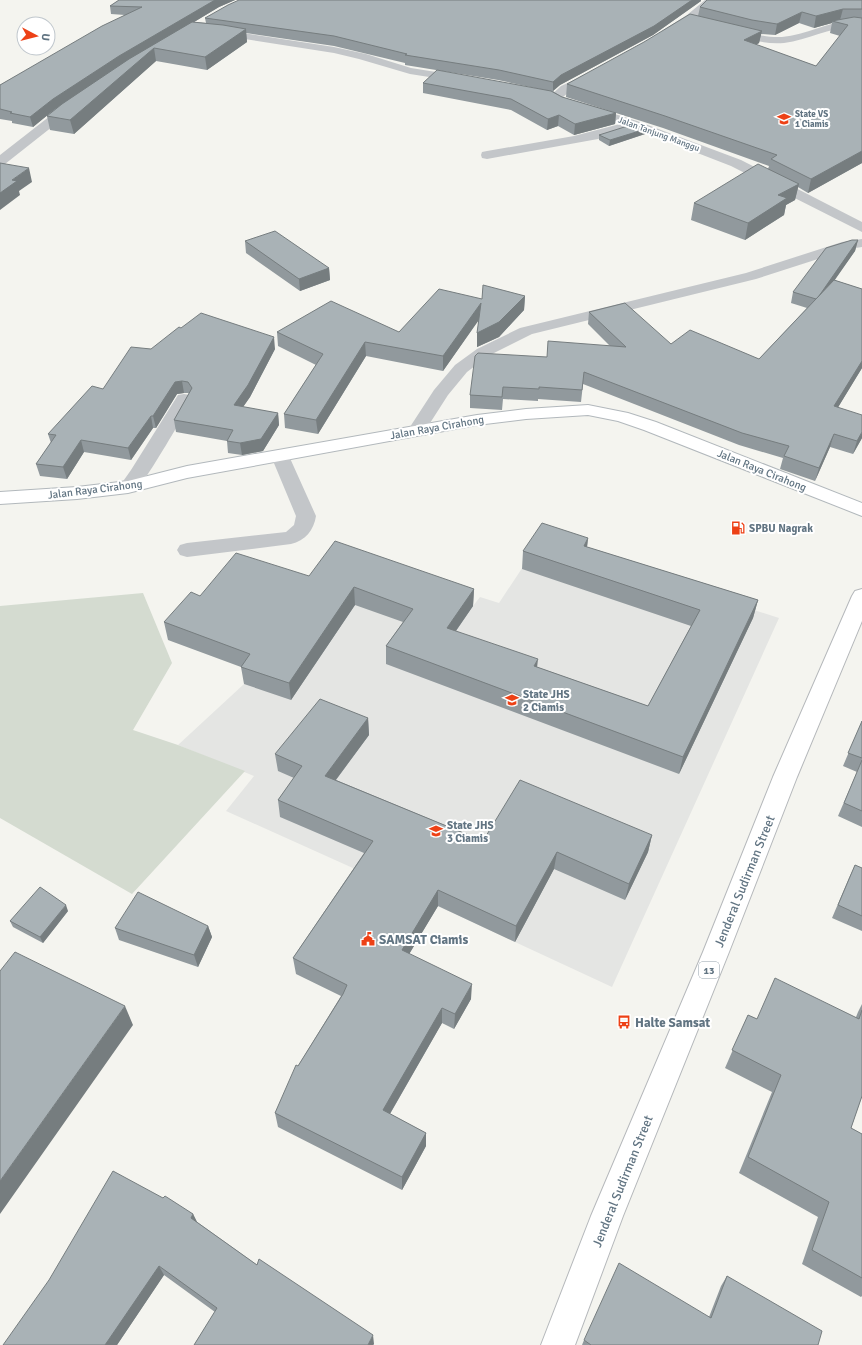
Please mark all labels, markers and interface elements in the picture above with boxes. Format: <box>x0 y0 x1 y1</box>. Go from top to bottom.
north arrow <box>16 16 56 56</box>
text: U <box>39 33 52 42</box>
place label: State VS 1 Ciamis <box>795 109 829 130</box>
school or university icon: State VS 1 Ciamis <box>776 111 792 127</box>
street label: Jalan Tanjung Manggu <box>617 115 701 154</box>
street label: Jalan Raya Cirahong <box>389 413 485 442</box>
street label: Jalan Raya Cirahong <box>715 447 809 494</box>
street label: Jalan Raya Cirahong <box>47 477 143 502</box>
fuel station icon: SPBU Nagrak <box>730 520 746 536</box>
place label: SPBU Nagrak <box>749 522 813 535</box>
place label: State JHS 2 Ciamis <box>523 688 570 714</box>
school or university icon: State JHS 2 Ciamis <box>504 692 520 708</box>
street label: Jenderal Sudirman Street <box>711 813 779 950</box>
place label: State JHS 3 Ciamis <box>447 819 494 845</box>
school or university icon: State JHS 3 Ciamis <box>428 823 444 839</box>
public building icon: SAMSAT Ciamis <box>360 931 376 947</box>
place label: SAMSAT Ciamis <box>379 932 468 948</box>
road number: 13 <box>699 962 719 978</box>
bus stop icon: Halte Samsat <box>616 1014 632 1030</box>
place label: Halte Samsat <box>635 1015 710 1031</box>
street label: Jenderal Sudirman Street <box>589 1113 657 1250</box>

